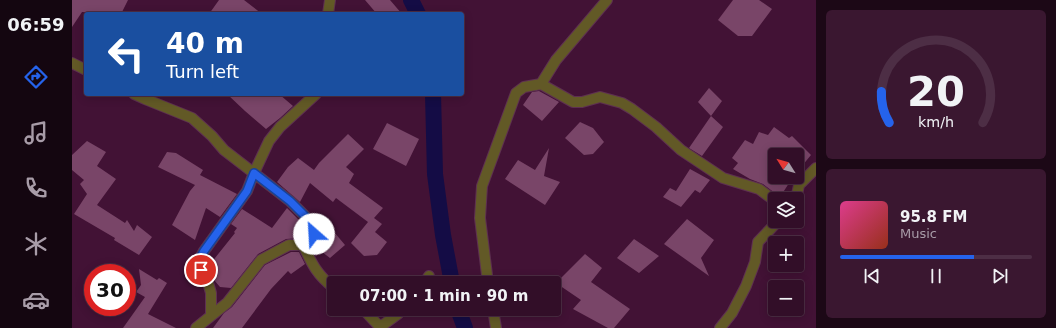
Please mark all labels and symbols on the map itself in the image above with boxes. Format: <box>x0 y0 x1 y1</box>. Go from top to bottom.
north arrow <box>768 148 804 184</box>
position arrow <box>293 213 335 255</box>
pin <box>184 253 218 287</box>
speed limit sign: 30 <box>84 264 136 316</box>

